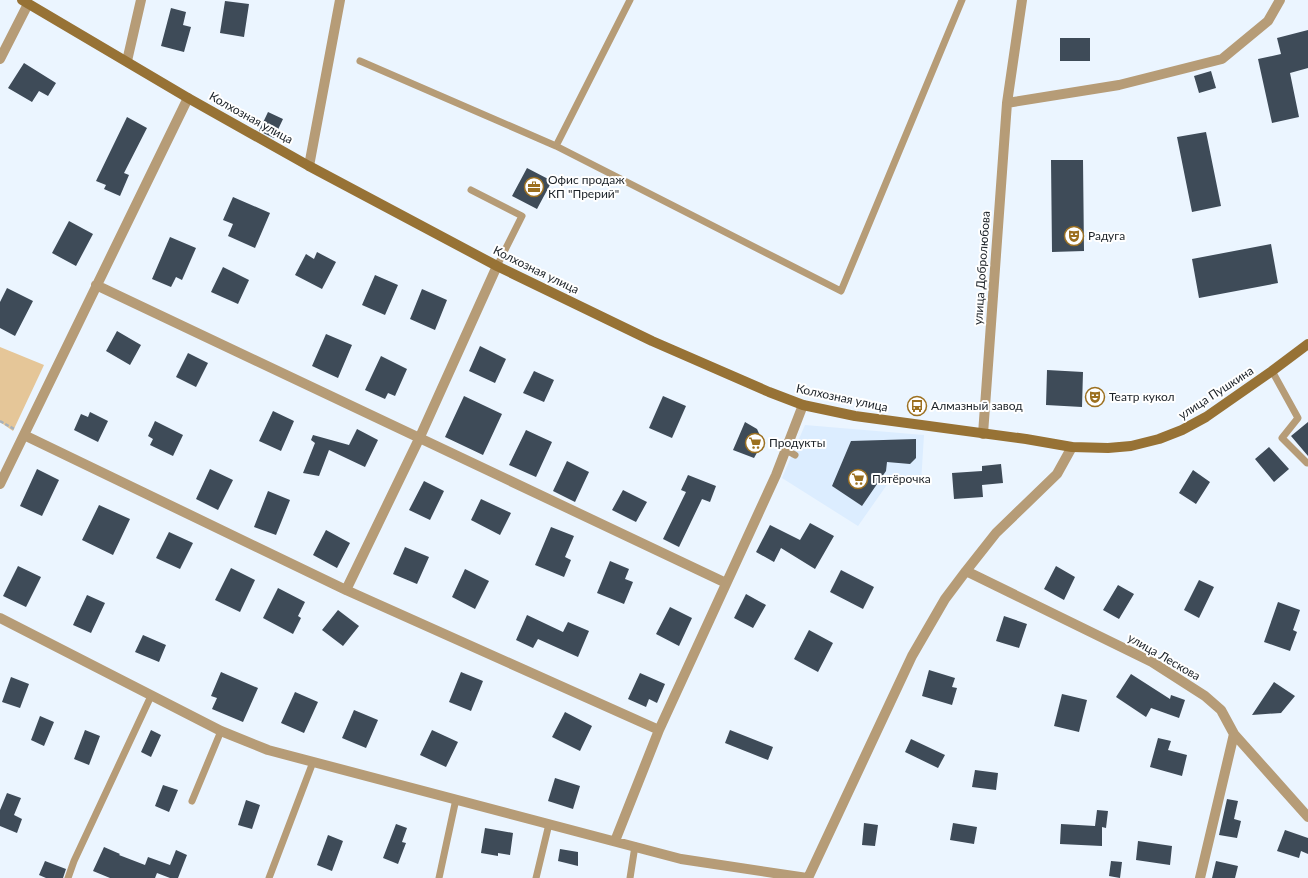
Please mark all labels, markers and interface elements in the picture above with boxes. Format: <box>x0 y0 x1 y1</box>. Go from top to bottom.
street label: Колхозная улица <box>207 88 296 147</box>
place label: Офис продаж КП "Прерий" <box>548 172 625 201</box>
office icon: Офис продаж КП "Прерий" <box>523 176 545 198</box>
street label: улица Добролюбова <box>970 210 993 325</box>
theatre icon: Радуга <box>1063 225 1085 247</box>
place label: Радуга <box>1088 228 1125 243</box>
street label: Колхозная улица <box>491 242 582 297</box>
street label: улица Пушкина <box>1175 363 1256 422</box>
street label: Колхозная улица <box>795 380 889 415</box>
theatre icon: Театр кукол <box>1084 386 1106 408</box>
place label: Театр кукол <box>1109 389 1175 404</box>
bus stop icon: Алмазный завод <box>906 395 928 417</box>
place label: Алмазный завод <box>931 398 1023 413</box>
supermarket icon: Продукты <box>744 432 766 454</box>
place label: Продукты <box>769 435 825 450</box>
supermarket icon: Пятёрочка <box>847 468 869 490</box>
place label: Пятёрочка <box>872 471 931 486</box>
street label: улица Лескова <box>1125 630 1203 683</box>

